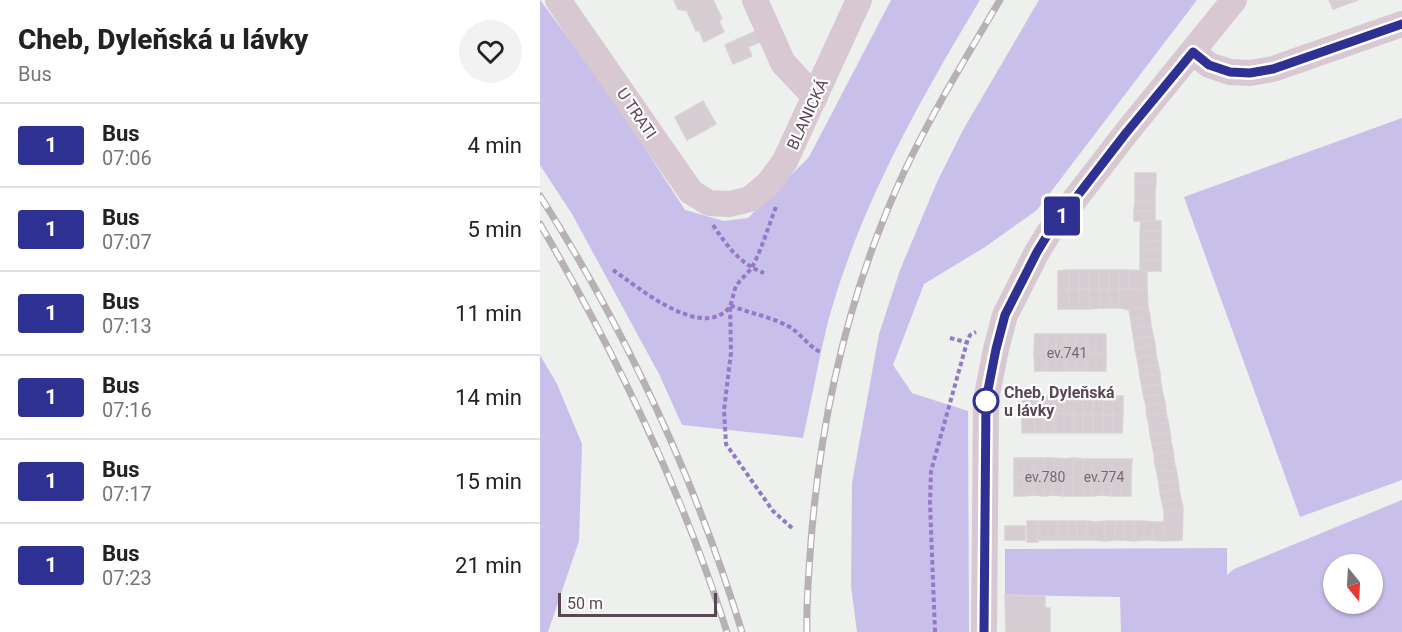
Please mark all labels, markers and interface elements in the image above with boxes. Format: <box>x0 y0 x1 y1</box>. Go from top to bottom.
button: heart <box>459 20 522 83</box>
text: Cheb, Dyleňská u lávky <box>18 23 308 56</box>
text: Bus <box>18 62 52 86</box>
street label: BLANICKÁ <box>783 75 832 153</box>
street label: U TRATI <box>613 84 660 142</box>
text: Bus <box>102 121 140 146</box>
text: 1 <box>45 133 57 157</box>
text: 4 min <box>467 133 522 158</box>
text: 07:06 <box>102 146 152 170</box>
line badge: 1 <box>1042 196 1082 236</box>
text: 1 <box>1056 204 1068 228</box>
text: Bus <box>102 205 140 230</box>
text: 1 <box>45 217 57 241</box>
text: 5 min <box>467 217 522 242</box>
text: 07:07 <box>102 230 152 254</box>
text: Bus <box>102 289 140 314</box>
text: 1 <box>45 301 57 325</box>
text: 11 min <box>455 301 522 326</box>
text: 07:13 <box>102 314 152 338</box>
house number: ev.741 <box>1047 345 1087 361</box>
text: Bus <box>102 373 140 398</box>
place label: Cheb, Dyleňská u lávky <box>1004 383 1115 420</box>
text: 1 <box>45 385 57 409</box>
text: 14 min <box>455 385 522 410</box>
marker: Cheb, Dyleňská u lávky <box>973 388 999 414</box>
text: 07:16 <box>102 398 152 422</box>
text: Bus <box>102 457 140 482</box>
text: 1 <box>45 469 57 493</box>
text: 15 min <box>455 469 522 494</box>
house number: ev.780 <box>1025 469 1065 485</box>
house number: ev.774 <box>1084 469 1124 485</box>
text: 07:17 <box>102 482 152 506</box>
text: Bus <box>102 541 140 566</box>
text: 1 <box>45 553 57 577</box>
text: 21 min <box>455 553 522 578</box>
north arrow <box>1323 554 1383 614</box>
map controls <box>1323 554 1383 614</box>
text: 07:23 <box>102 566 152 590</box>
scale bar <box>558 590 717 618</box>
text: 50 m <box>567 594 603 613</box>

